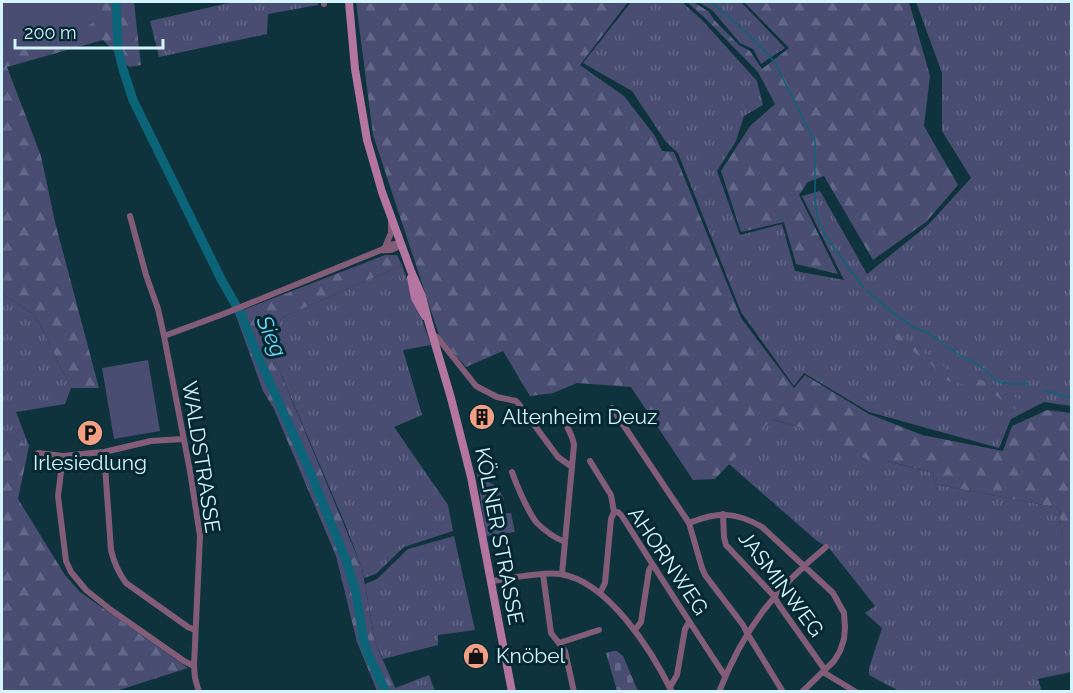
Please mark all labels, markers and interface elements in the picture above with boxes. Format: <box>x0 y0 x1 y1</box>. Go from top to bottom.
scale bar <box>15 12 164 50</box>
text: 200 m <box>24 22 77 43</box>
water label: Sieg <box>251 310 292 361</box>
street label: WALDSTRASSE <box>177 379 226 535</box>
building icon: Altenheim Deuz <box>467 402 497 432</box>
place label: Altenheim Deuz <box>502 404 657 429</box>
parking icon: Irlesiedlung <box>75 418 105 448</box>
street label: KÖLNER STRASSE <box>470 445 529 627</box>
place label: Irlesiedlung <box>33 450 147 475</box>
street label: AHORNWEG <box>623 502 714 619</box>
street label: JASMINWEG <box>734 526 829 641</box>
shop icon: Knöbel <box>461 641 491 671</box>
place label: Knöbel <box>496 643 566 668</box>

